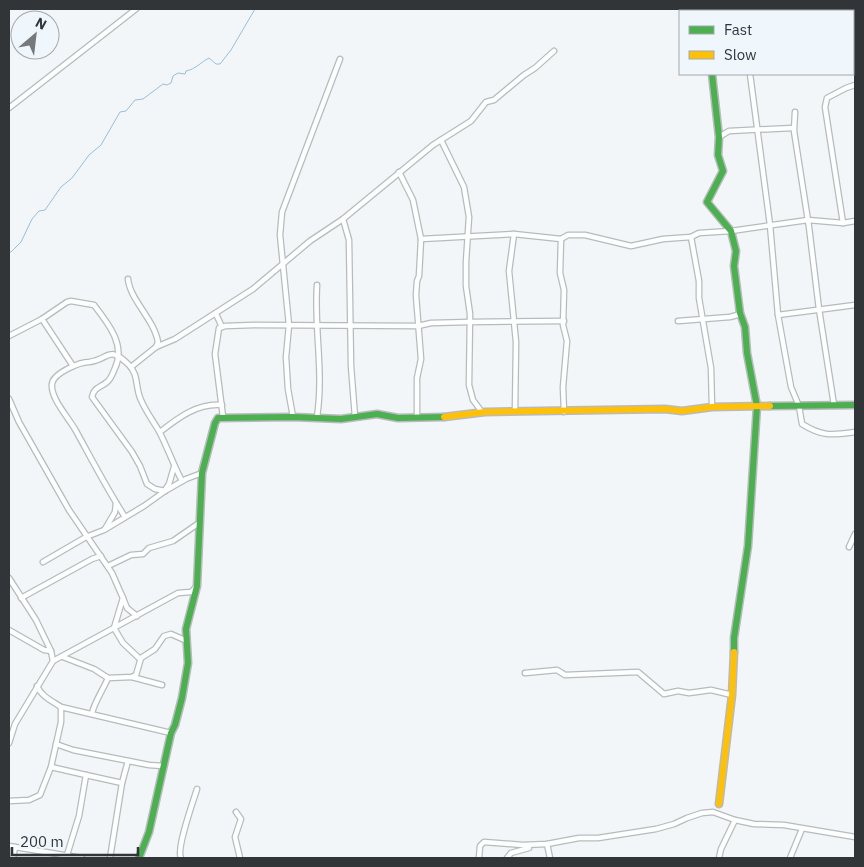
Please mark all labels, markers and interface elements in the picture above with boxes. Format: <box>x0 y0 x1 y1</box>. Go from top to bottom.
north arrow <box>10 10 60 60</box>
legend <box>679 10 854 75</box>
text: N <box>32 13 50 34</box>
text: Fast <box>724 20 752 39</box>
text: Slow <box>724 45 757 64</box>
scale bar <box>12 824 139 856</box>
text: 200 m <box>20 832 64 851</box>

